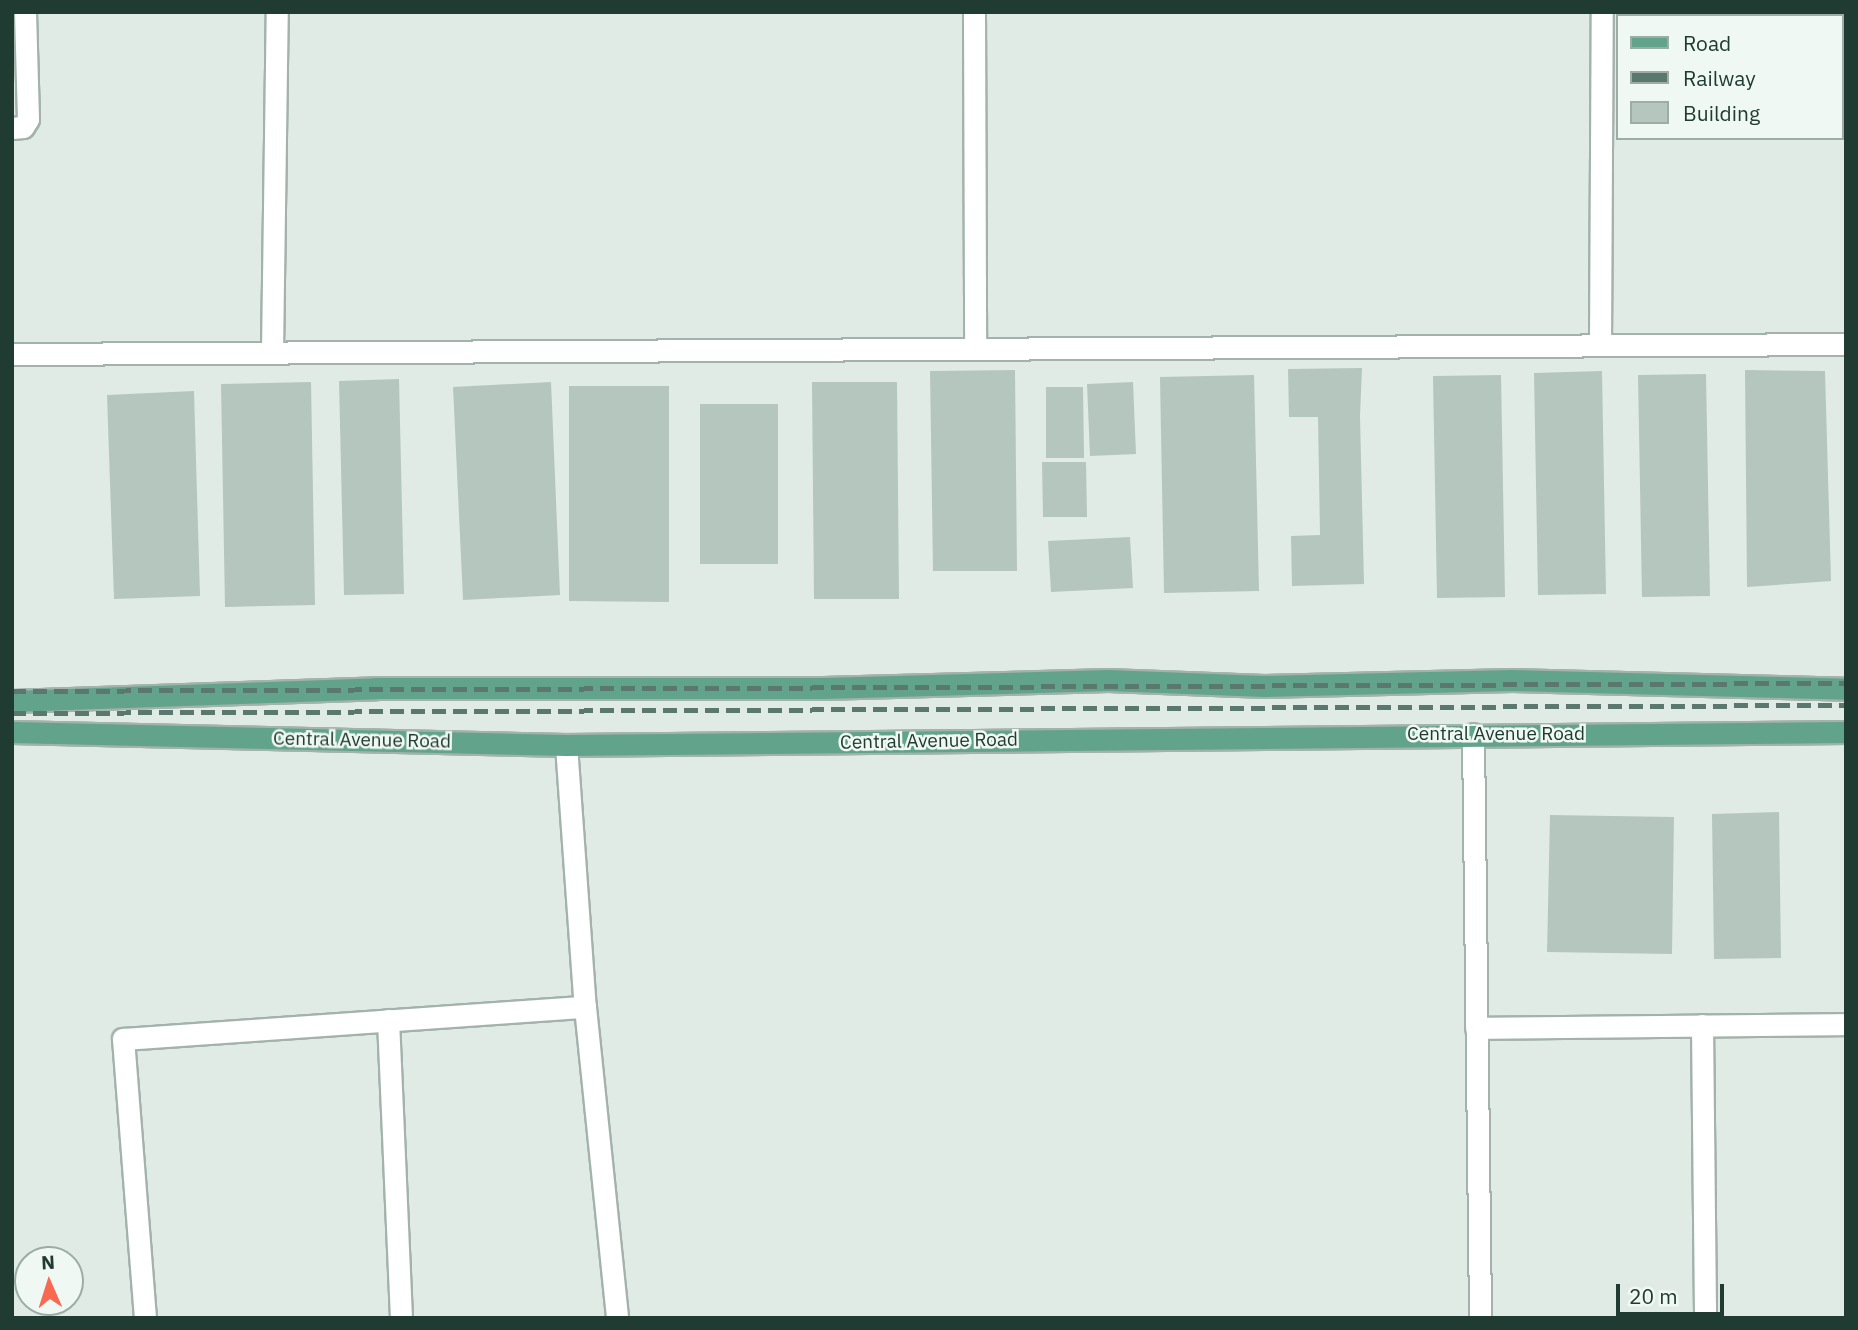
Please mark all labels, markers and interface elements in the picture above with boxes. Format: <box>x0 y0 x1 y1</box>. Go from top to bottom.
legend <box>1616 14 1844 140</box>
text: Road <box>1683 29 1731 57</box>
text: Railway <box>1683 64 1756 92</box>
text: Building <box>1683 99 1760 127</box>
street label: Central Avenue Road <box>1407 723 1585 745</box>
street label: Central Avenue Road <box>273 727 451 753</box>
street label: Central Avenue Road <box>840 728 1018 754</box>
north arrow <box>14 1246 84 1316</box>
text: N <box>40 1250 55 1274</box>
scale bar <box>1620 1270 1728 1314</box>
text: 20 m <box>1629 1282 1678 1310</box>

